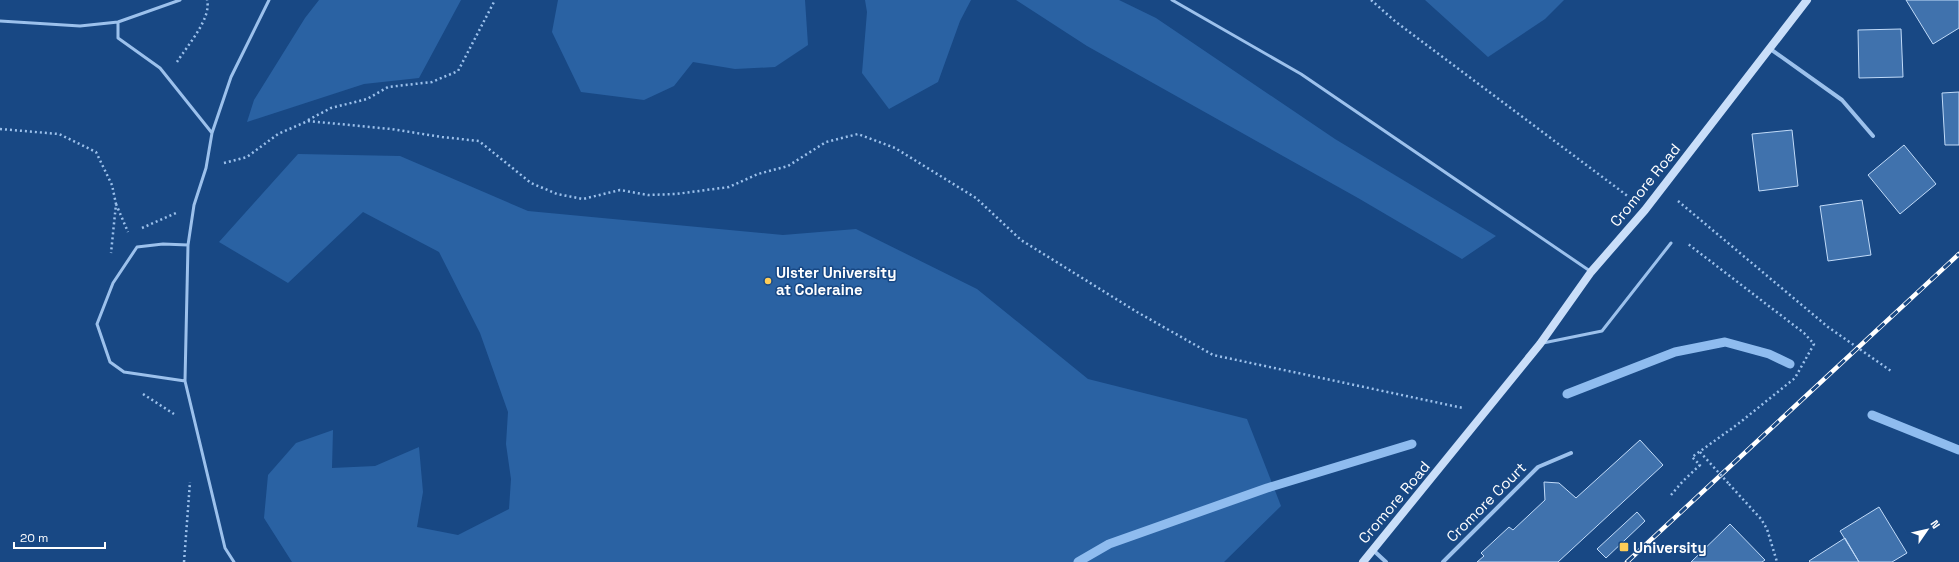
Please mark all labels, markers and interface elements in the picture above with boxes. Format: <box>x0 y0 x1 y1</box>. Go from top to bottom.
street label: Cromore Road <box>1606 140 1684 230</box>
place label: Ulster University at Coleraine <box>776 263 896 299</box>
marker: Ulster University at Coleraine <box>763 276 773 286</box>
street label: Cromore Road <box>1354 457 1434 547</box>
street label: Cromore Court <box>1442 458 1530 546</box>
north arrow <box>1907 510 1947 550</box>
text: N <box>1927 517 1943 531</box>
scale bar <box>14 524 105 550</box>
text: 20 m <box>20 530 48 546</box>
place label: University <box>1633 538 1707 557</box>
marker: University <box>1618 541 1630 553</box>

